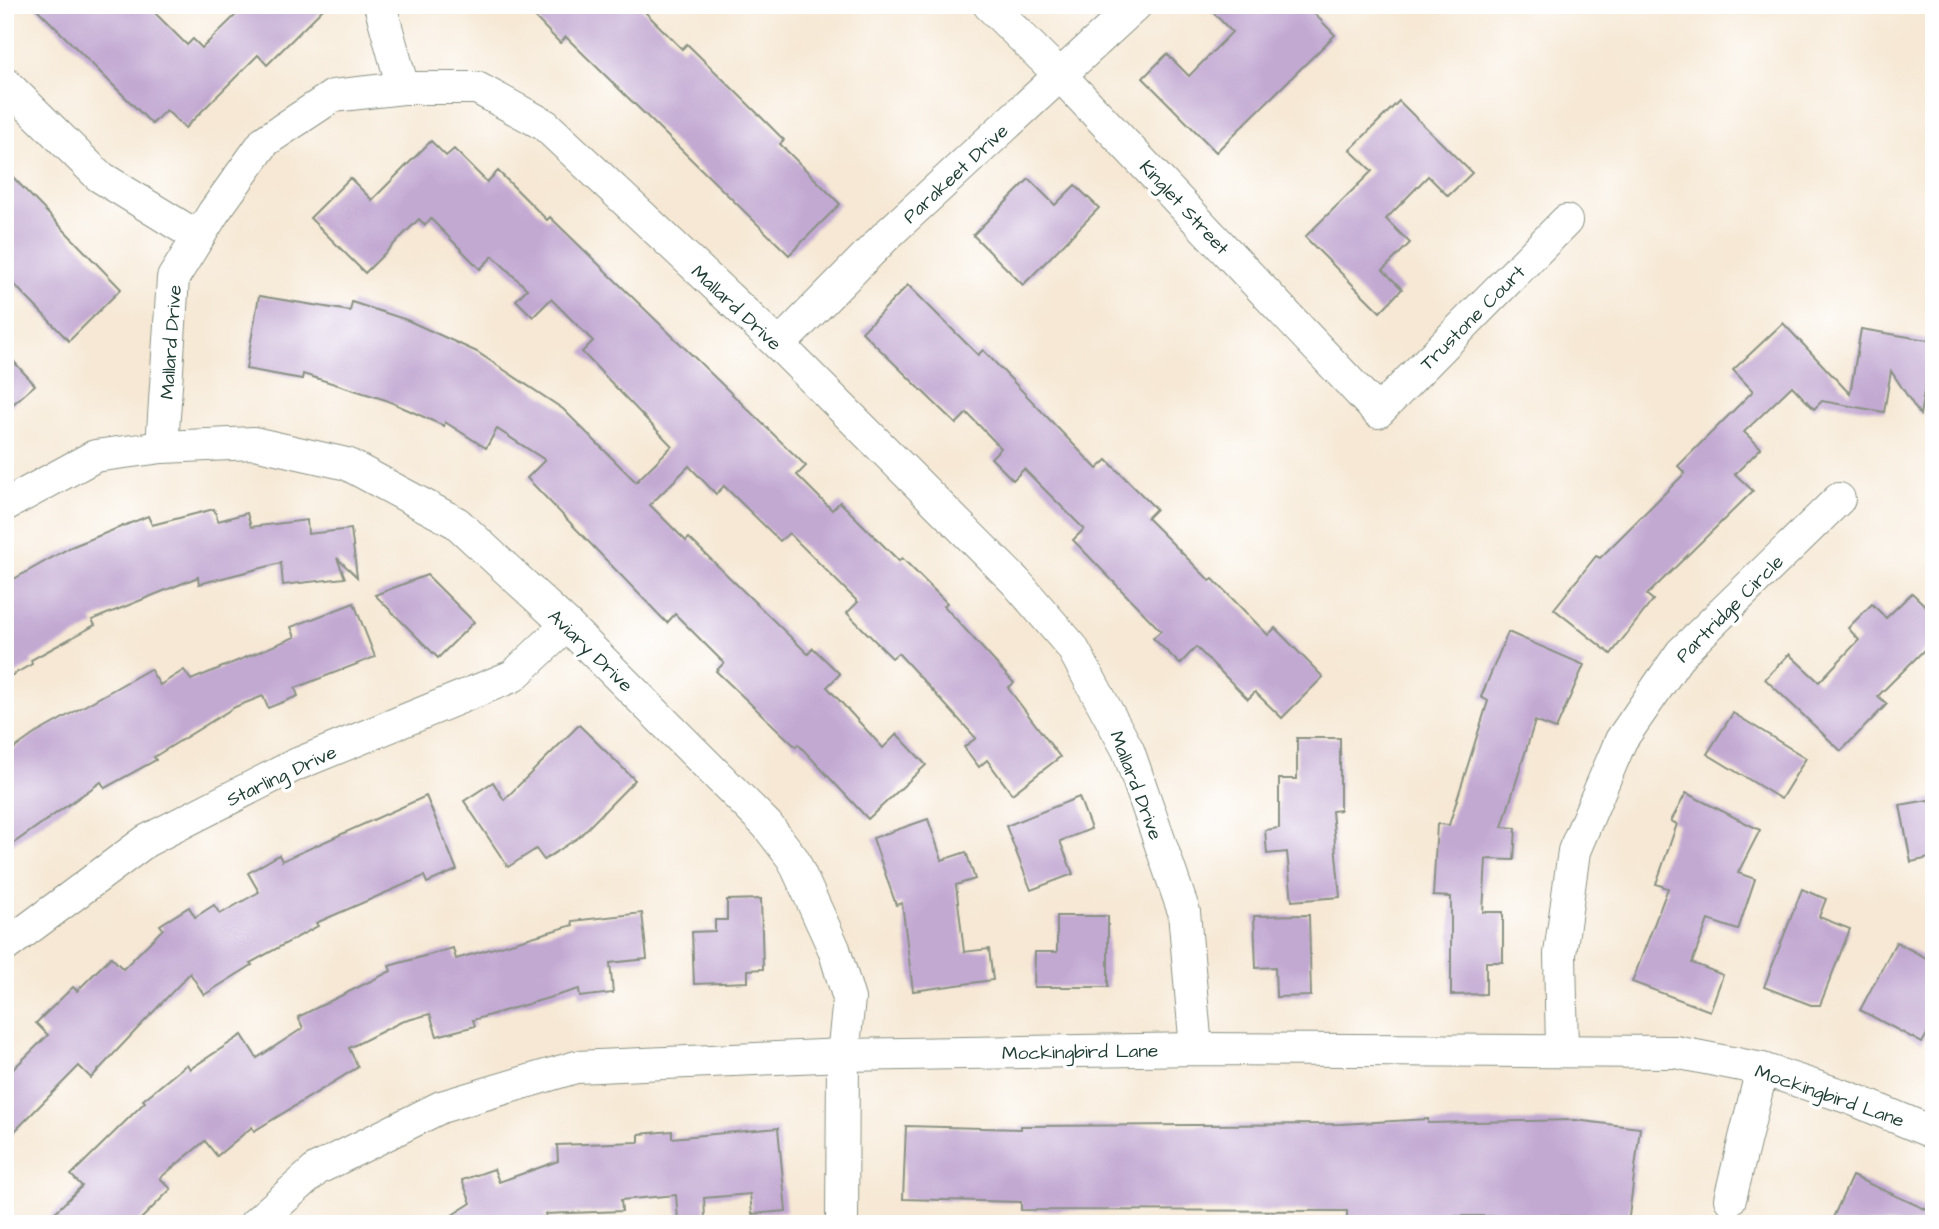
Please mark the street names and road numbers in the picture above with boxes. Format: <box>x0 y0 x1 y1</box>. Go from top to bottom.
street label: Parakeet Drive <box>897 118 1015 230</box>
street label: Kinglet Street <box>1132 155 1235 262</box>
street label: Mallard Drive <box>685 259 787 357</box>
street label: Trustone Court <box>1414 259 1532 377</box>
street label: Mallard Drive <box>154 284 189 400</box>
street label: Partridge Circle <box>1670 549 1791 670</box>
street label: Aviary Drive <box>541 604 639 699</box>
street label: Mallard Drive <box>1102 727 1169 844</box>
street label: Starling Drive <box>222 739 342 815</box>
street label: Mockingbird Lane <box>1002 1038 1158 1068</box>
street label: Mockingbird Lane <box>1751 1058 1908 1136</box>

